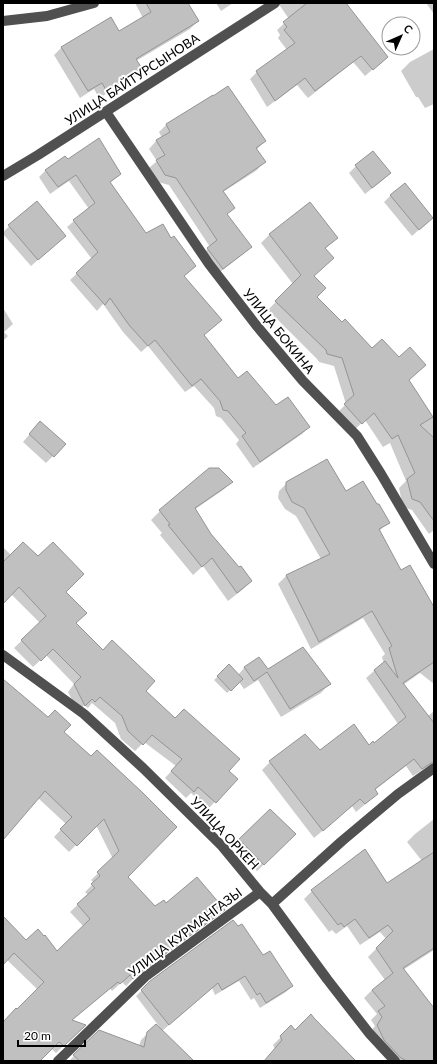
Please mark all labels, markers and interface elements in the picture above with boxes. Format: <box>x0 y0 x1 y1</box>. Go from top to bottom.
north arrow <box>381 16 421 56</box>
text: С <box>401 21 416 36</box>
street label: УЛИЦА БАЙТУРСЫНОВА <box>62 29 202 128</box>
street label: УЛИЦА БОКИНА <box>240 285 318 377</box>
street label: УЛИЦА ОРКЕН <box>187 793 263 873</box>
street label: УЛИЦА КУРМАНГАЗЫ <box>125 884 245 980</box>
scale bar <box>18 1022 85 1048</box>
text: 20 m <box>24 1028 51 1043</box>

